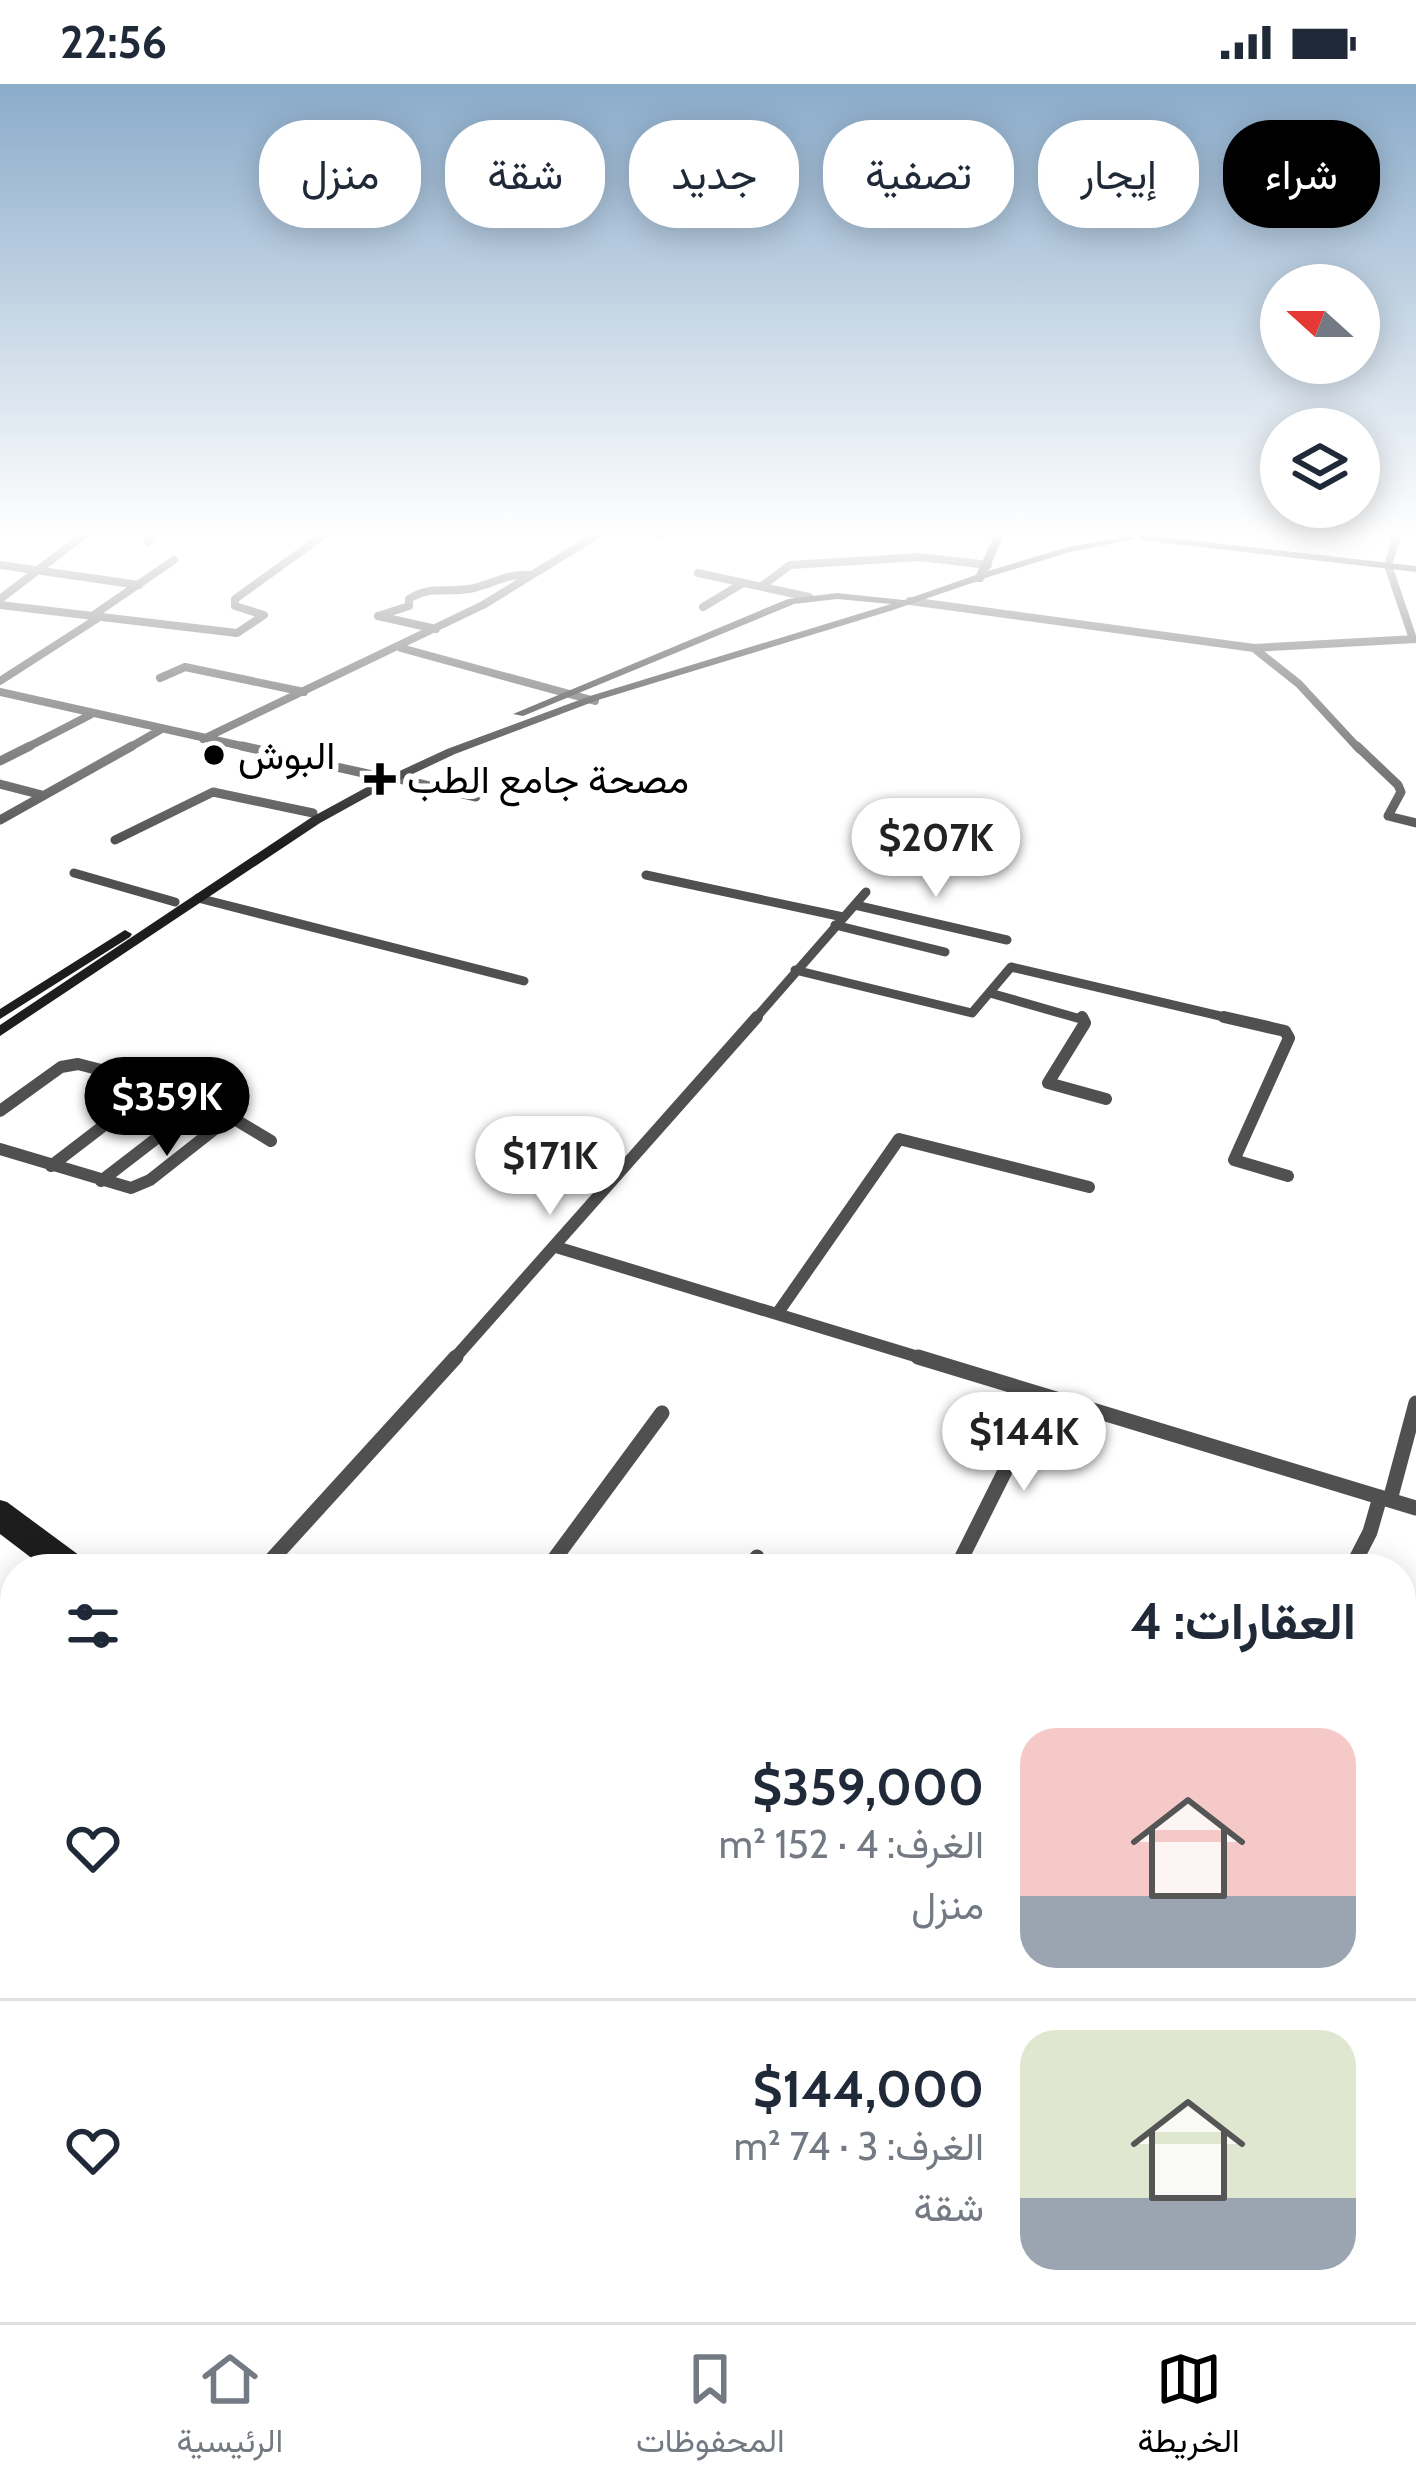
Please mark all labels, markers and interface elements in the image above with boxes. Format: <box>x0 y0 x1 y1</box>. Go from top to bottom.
text: 22:56 <box>60 15 167 69</box>
chip: منزل <box>259 120 421 228</box>
chip: شقة <box>445 120 605 228</box>
chip: جديد <box>629 120 799 228</box>
chip: تصفية <box>823 120 1014 228</box>
chip: إيجار <box>1038 120 1199 228</box>
chip: شراء <box>1223 120 1380 228</box>
north arrow <box>1260 264 1380 384</box>
map controls <box>1260 264 1380 528</box>
button: layers <box>1260 408 1380 528</box>
place label: البوش <box>238 731 335 780</box>
marker: البوش <box>201 742 227 768</box>
place label: مصحة جامع الطب <box>407 755 689 807</box>
marker: مصحة جامع الطب <box>364 763 396 795</box>
pin: $207K <box>852 798 1020 900</box>
text: $207K <box>878 813 994 861</box>
pin: $359K <box>83 1057 251 1159</box>
text: $359K <box>112 1072 222 1120</box>
pin: $171K <box>466 1116 634 1218</box>
text: $171K <box>502 1131 598 1179</box>
pin: $144K <box>940 1392 1108 1494</box>
text: $144K <box>969 1407 1079 1455</box>
text: العقارات: 4 <box>1131 1590 1356 1652</box>
icon: filters <box>60 1593 126 1659</box>
text: $359,000 <box>752 1756 984 1818</box>
icon: home <box>1116 1776 1260 1920</box>
icon: heart <box>60 1815 126 1881</box>
text: الغرف: 4 · 152 m² <box>719 1820 984 1868</box>
text: منزل <box>911 1881 984 1929</box>
text: $144,000 <box>753 2058 984 2120</box>
icon: home <box>1116 2078 1260 2222</box>
icon: heart <box>60 2117 126 2183</box>
text: الغرف: 3 · 74 m² <box>734 2122 984 2170</box>
text: شقة <box>914 2183 984 2231</box>
tab: الرئيسية <box>176 2346 283 2470</box>
tab: المحفوظات <box>636 2346 785 2470</box>
tab: الخريطة <box>1138 2346 1240 2470</box>

